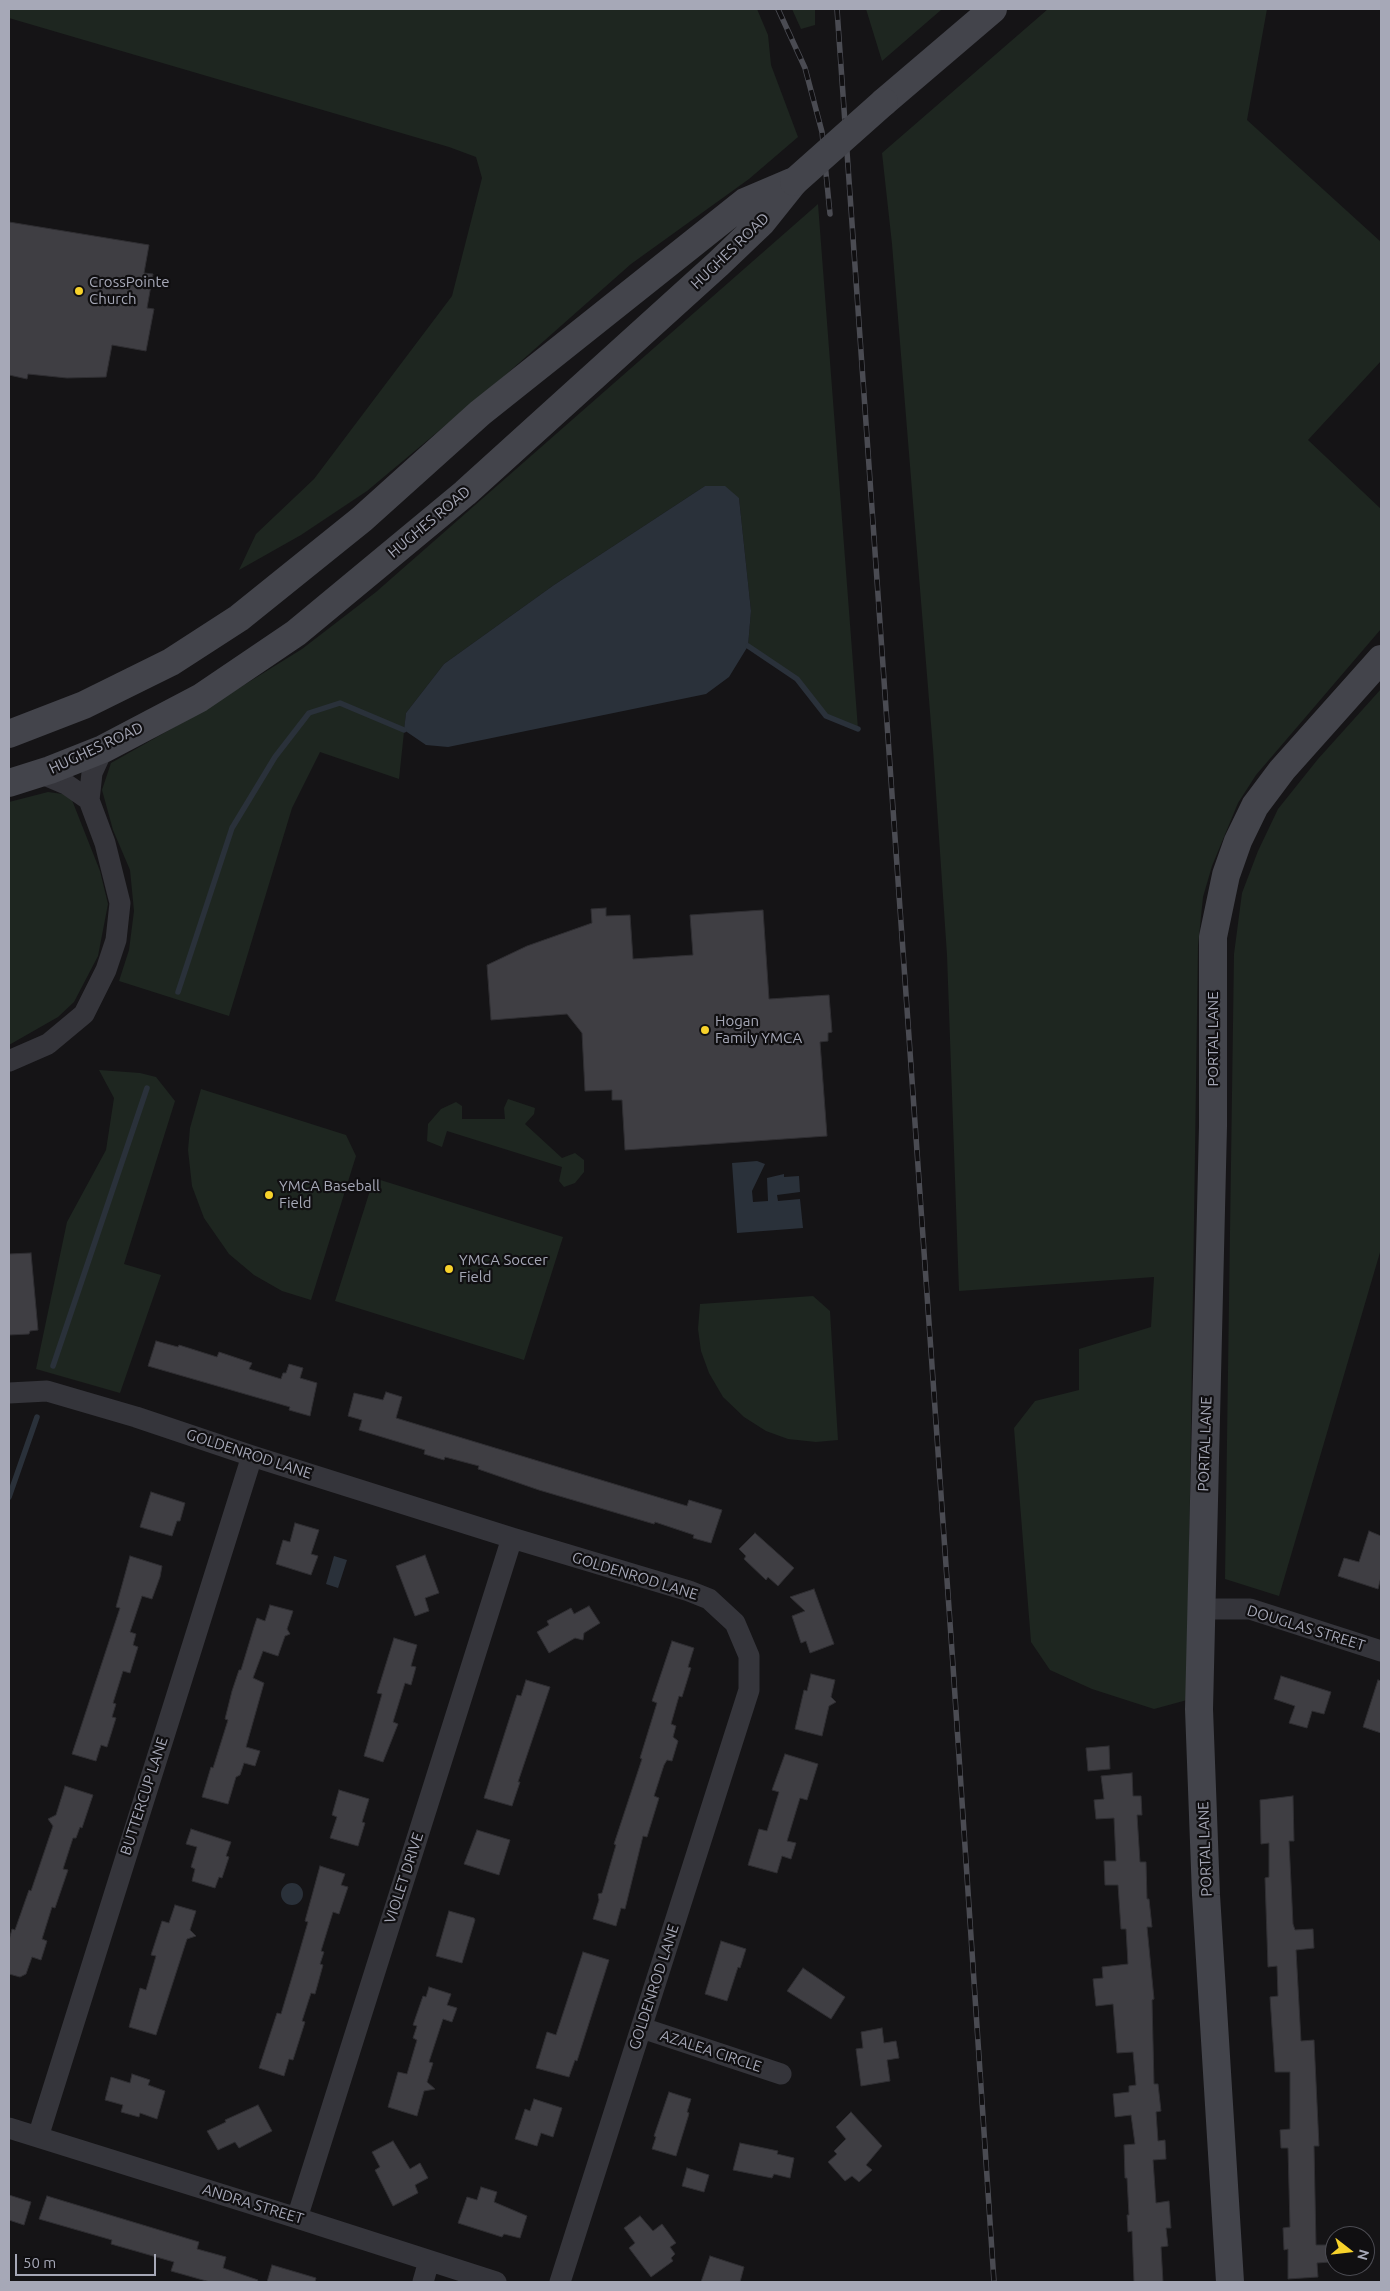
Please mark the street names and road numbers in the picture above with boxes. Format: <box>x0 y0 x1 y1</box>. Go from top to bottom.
street label: HUGHES ROAD <box>687 209 773 293</box>
street label: HUGHES ROAD <box>384 482 474 562</box>
street label: HUGHES ROAD <box>46 718 146 778</box>
street label: PORTAL LANE <box>1204 991 1222 1087</box>
street label: PORTAL LANE <box>1194 1396 1216 1492</box>
street label: GOLDENROD LANE <box>184 1425 314 1483</box>
street label: GOLDENROD LANE <box>570 1548 700 1604</box>
street label: DOUGLAS STREET <box>1245 1601 1367 1655</box>
street label: BUTTERCUP LANE <box>116 1735 172 1857</box>
street label: PORTAL LANE <box>1194 1801 1216 1897</box>
street label: VIOLET DRIVE <box>381 1830 427 1926</box>
street label: GOLDENROD LANE <box>625 1922 683 2052</box>
street label: AZALEA CIRCLE <box>658 2026 764 2076</box>
street label: ANDRA STREET <box>200 2180 306 2228</box>

